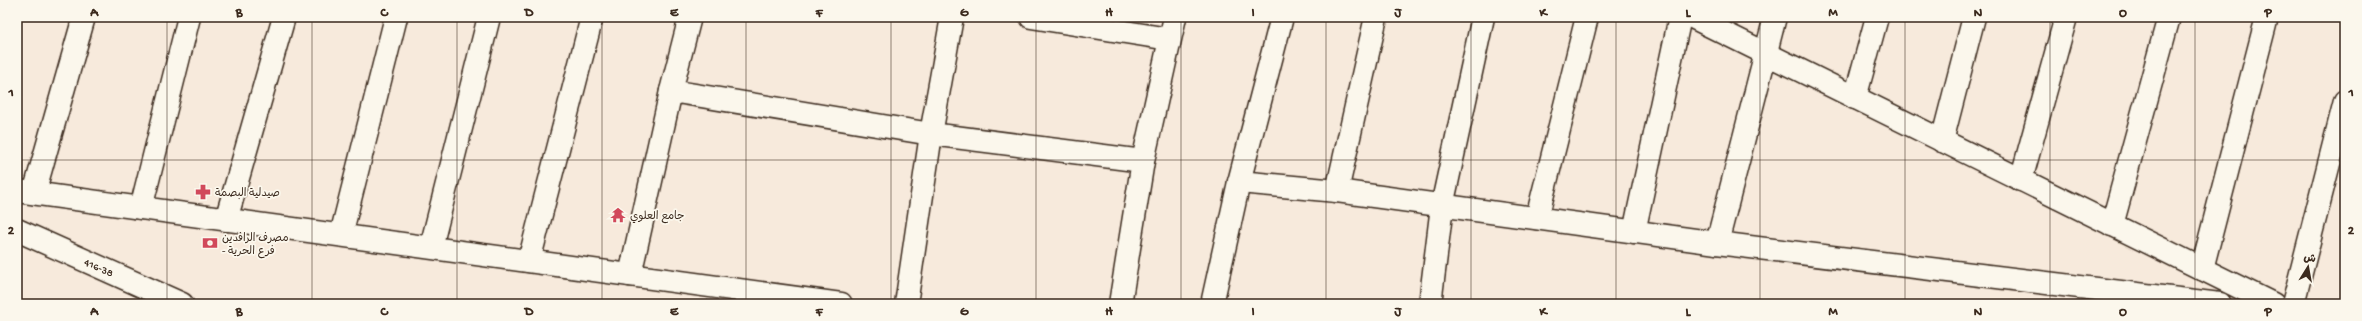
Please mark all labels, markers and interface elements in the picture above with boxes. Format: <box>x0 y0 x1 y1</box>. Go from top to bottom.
text: A <box>89 6 99 21</box>
text: B <box>235 6 244 21</box>
text: C <box>379 6 389 21</box>
text: D <box>524 6 534 21</box>
text: E <box>670 6 679 21</box>
text: F <box>815 6 824 21</box>
text: G <box>960 6 969 21</box>
text: H <box>1105 6 1113 21</box>
text: I <box>1251 6 1255 21</box>
text: J <box>1394 6 1403 21</box>
text: K <box>1538 6 1548 21</box>
text: L <box>1686 6 1692 21</box>
text: M <box>1828 6 1838 21</box>
text: N <box>1974 6 1983 21</box>
text: O <box>2119 6 2127 21</box>
text: P <box>2263 6 2272 21</box>
text: 1 <box>7 86 14 101</box>
text: 1 <box>2347 86 2354 101</box>
pharmacy icon: صيدلية البصمة <box>194 183 212 201</box>
place label: صيدلية البصمة <box>215 187 280 200</box>
temple icon: جامع العلوي <box>609 206 627 224</box>
place label: جامع العلوي <box>630 210 685 224</box>
text: 2 <box>8 224 15 239</box>
text: 2 <box>2348 224 2355 239</box>
place label: مصرف الرافدين - فرع الحرية <box>222 232 289 259</box>
bank icon: مصرف الرافدين - فرع الحرية <box>201 234 219 252</box>
north arrow <box>2288 247 2328 287</box>
text: ش <box>2302 252 2317 266</box>
street label: 416-38 <box>82 257 115 280</box>
text: A <box>89 305 99 320</box>
text: B <box>235 305 244 320</box>
text: C <box>379 305 389 320</box>
text: D <box>524 305 534 320</box>
text: E <box>670 305 679 320</box>
text: F <box>815 305 824 320</box>
text: G <box>960 305 969 320</box>
text: H <box>1105 305 1113 320</box>
text: I <box>1251 305 1255 320</box>
text: J <box>1394 305 1403 320</box>
text: K <box>1538 305 1548 320</box>
text: L <box>1686 305 1692 320</box>
text: M <box>1828 305 1838 320</box>
text: N <box>1974 305 1983 320</box>
text: O <box>2119 305 2127 320</box>
text: P <box>2263 305 2272 320</box>

